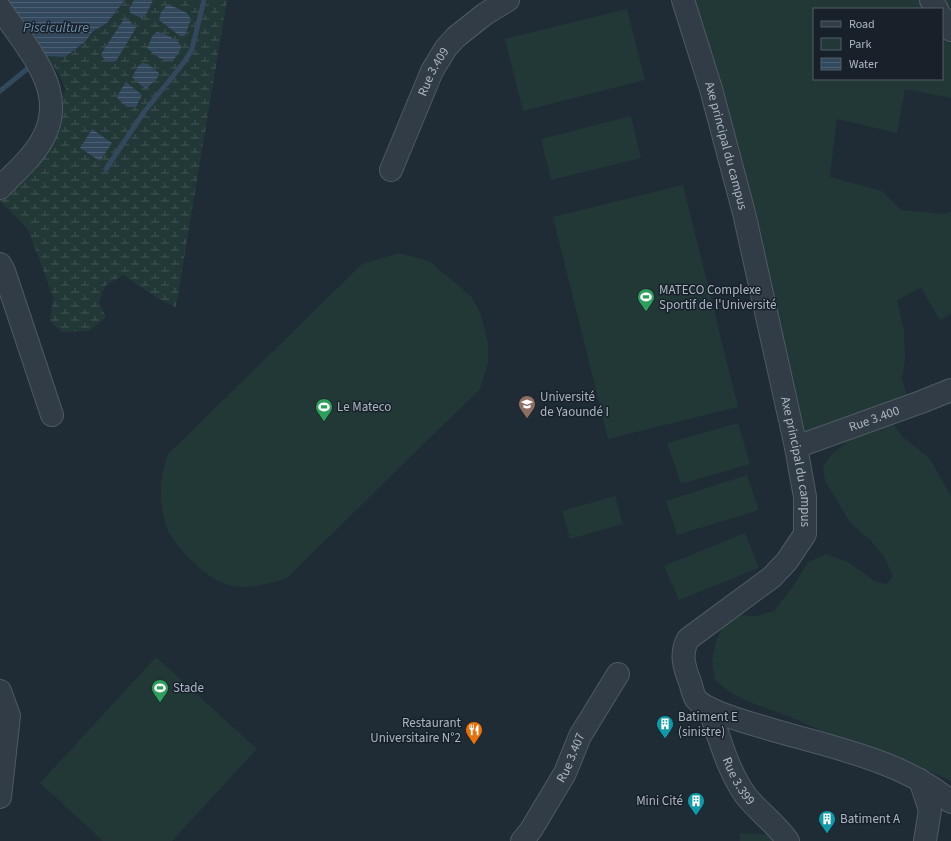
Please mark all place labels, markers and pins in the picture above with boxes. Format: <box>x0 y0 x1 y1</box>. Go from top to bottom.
place label: MATECO Complexe Sportif de l'Université <box>659 281 776 314</box>
sports icon: MATECO Complexe Sportif de l'Université <box>636 287 656 312</box>
place label: Université de Yaoundé I <box>540 388 609 421</box>
school or university icon: Université de Yaoundé I <box>517 394 537 419</box>
sports icon: Le Mateco <box>314 397 334 422</box>
place label: Le Mateco <box>337 398 391 416</box>
sports icon: Stade <box>150 678 170 703</box>
place label: Stade <box>173 679 204 697</box>
place label: Batiment E (sinistre) <box>678 708 738 741</box>
place label: Restaurant Universitaire N°2 <box>370 714 462 747</box>
building icon: Batiment E (sinistre) <box>655 714 675 739</box>
restaurant icon: Restaurant Universitaire N°2 <box>464 720 484 745</box>
building icon: Mini Cité <box>686 791 706 816</box>
place label: Mini Cité <box>636 792 683 810</box>
building icon: Batiment A <box>817 809 837 834</box>
place label: Batiment A <box>840 810 901 828</box>

